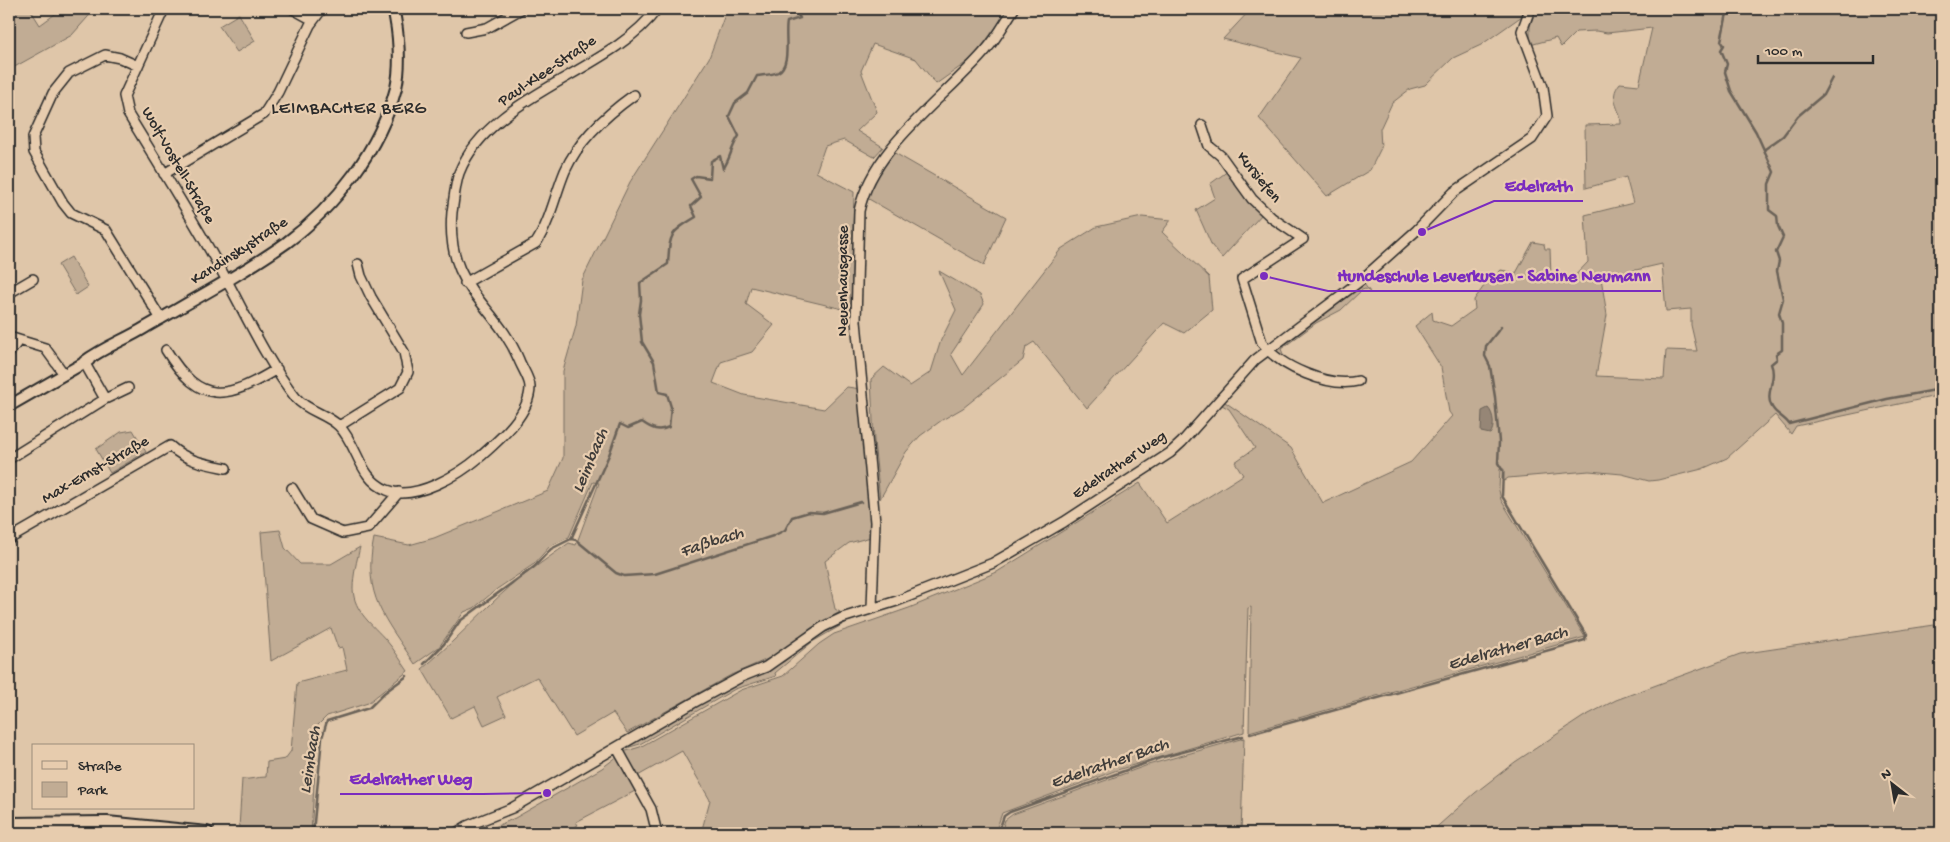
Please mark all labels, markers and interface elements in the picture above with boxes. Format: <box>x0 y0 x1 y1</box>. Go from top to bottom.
street label: Paul-Klee-Straße <box>495 32 601 112</box>
scale bar <box>1758 32 1872 64</box>
text: 100 m <box>1764 43 1803 61</box>
district label: LEIMBACHER BERG <box>271 99 427 120</box>
street label: Wolf-Vostell-Straße <box>136 104 219 228</box>
street label: Kursiefen <box>1232 149 1285 208</box>
callout: Edelrath <box>1494 168 1583 201</box>
text: Edelrath <box>1505 177 1574 198</box>
street label: Kandinskystraße <box>188 213 293 290</box>
street label: Neuenhausgasse <box>835 225 854 336</box>
callout: Hundeschule Leverkusen - Sabine Neumann <box>1328 258 1661 291</box>
text: Hundeschule Leverkusen - Sabine Neumann <box>1337 267 1651 288</box>
water label: Leimbach <box>568 425 614 496</box>
street label: Edelrather Weg <box>1069 428 1171 504</box>
street label: Max-Ernst-Straße <box>39 432 154 509</box>
water label: Faßbach <box>678 523 747 563</box>
water label: Edelrather Bach <box>1446 622 1570 676</box>
water label: Leimbach <box>295 725 327 795</box>
water label: Edelrather Bach <box>1048 734 1172 794</box>
legend <box>32 744 195 810</box>
text: Straße <box>78 758 122 776</box>
north arrow <box>1868 760 1918 810</box>
callout: Edelrather Weg <box>340 761 483 794</box>
text: N <box>1878 765 1895 785</box>
text: Edelrather Weg <box>349 770 473 791</box>
text: Park <box>77 782 108 800</box>

